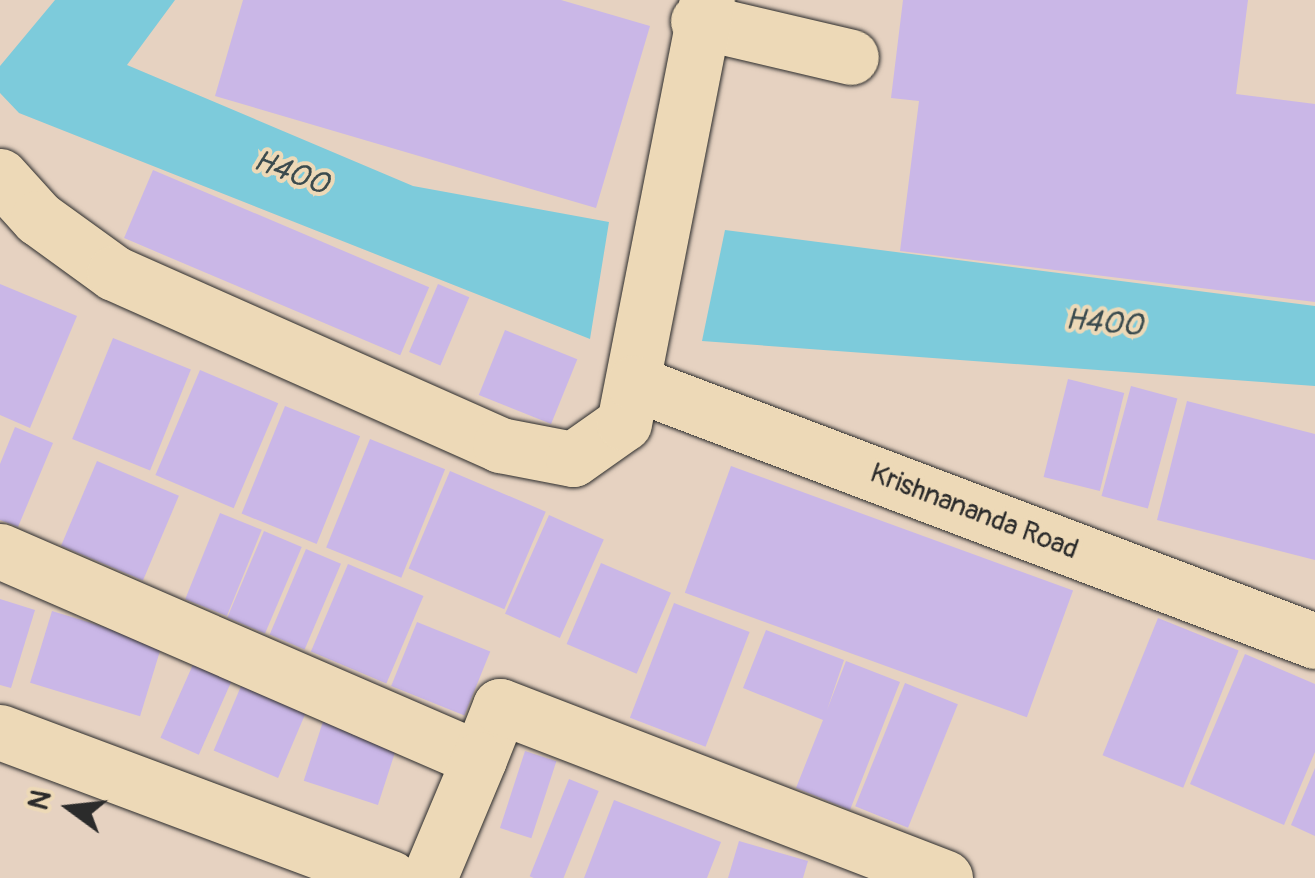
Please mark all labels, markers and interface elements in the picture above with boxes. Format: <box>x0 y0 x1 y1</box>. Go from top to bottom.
water label: H400 <box>248 143 334 203</box>
water label: H400 <box>1064 302 1144 344</box>
street label: Krishnananda Road <box>865 457 1083 567</box>
north arrow <box>20 758 120 858</box>
text: N <box>21 786 60 814</box>

